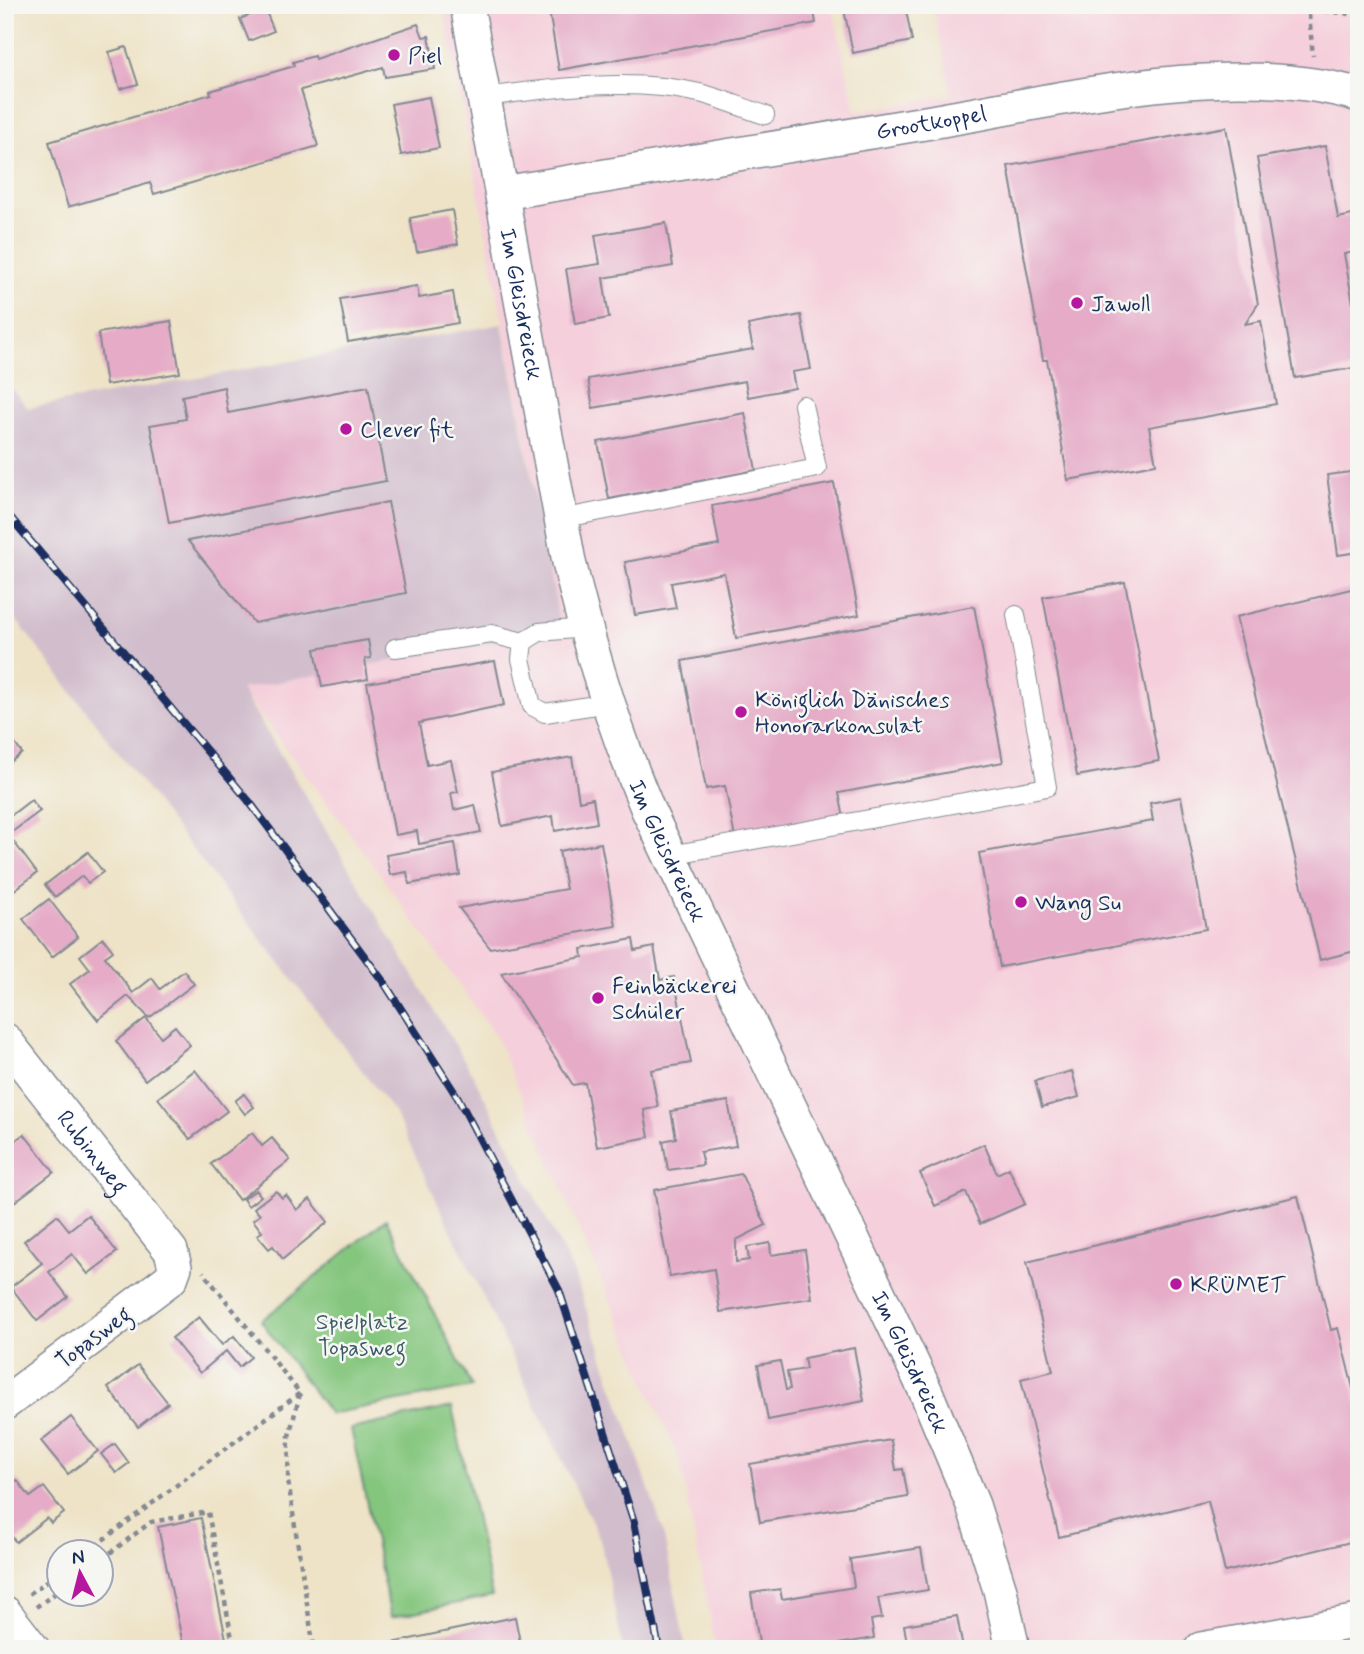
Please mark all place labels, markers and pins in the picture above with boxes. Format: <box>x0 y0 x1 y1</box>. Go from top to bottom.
place label: Piel <box>408 42 442 72</box>
marker: Piel <box>386 47 402 63</box>
place label: Jawoll <box>1091 290 1151 320</box>
marker: Jawoll <box>1069 295 1085 311</box>
place label: Clever fit <box>360 416 455 446</box>
marker: Clever fit <box>338 421 354 437</box>
place label: Königlich Dänisches Honorarkonsulat <box>755 686 950 742</box>
marker: Königlich Dänisches Honorarkonsulat <box>733 704 749 720</box>
place label: Wang Su <box>1035 889 1121 921</box>
marker: Wang Su <box>1013 894 1029 910</box>
place label: Feinbäckerei Schüler <box>612 972 737 1028</box>
marker: Feinbäckerei Schüler <box>590 990 606 1006</box>
place label: KRÜMET <box>1190 1271 1287 1301</box>
marker: KRÜMET <box>1168 1276 1184 1292</box>

